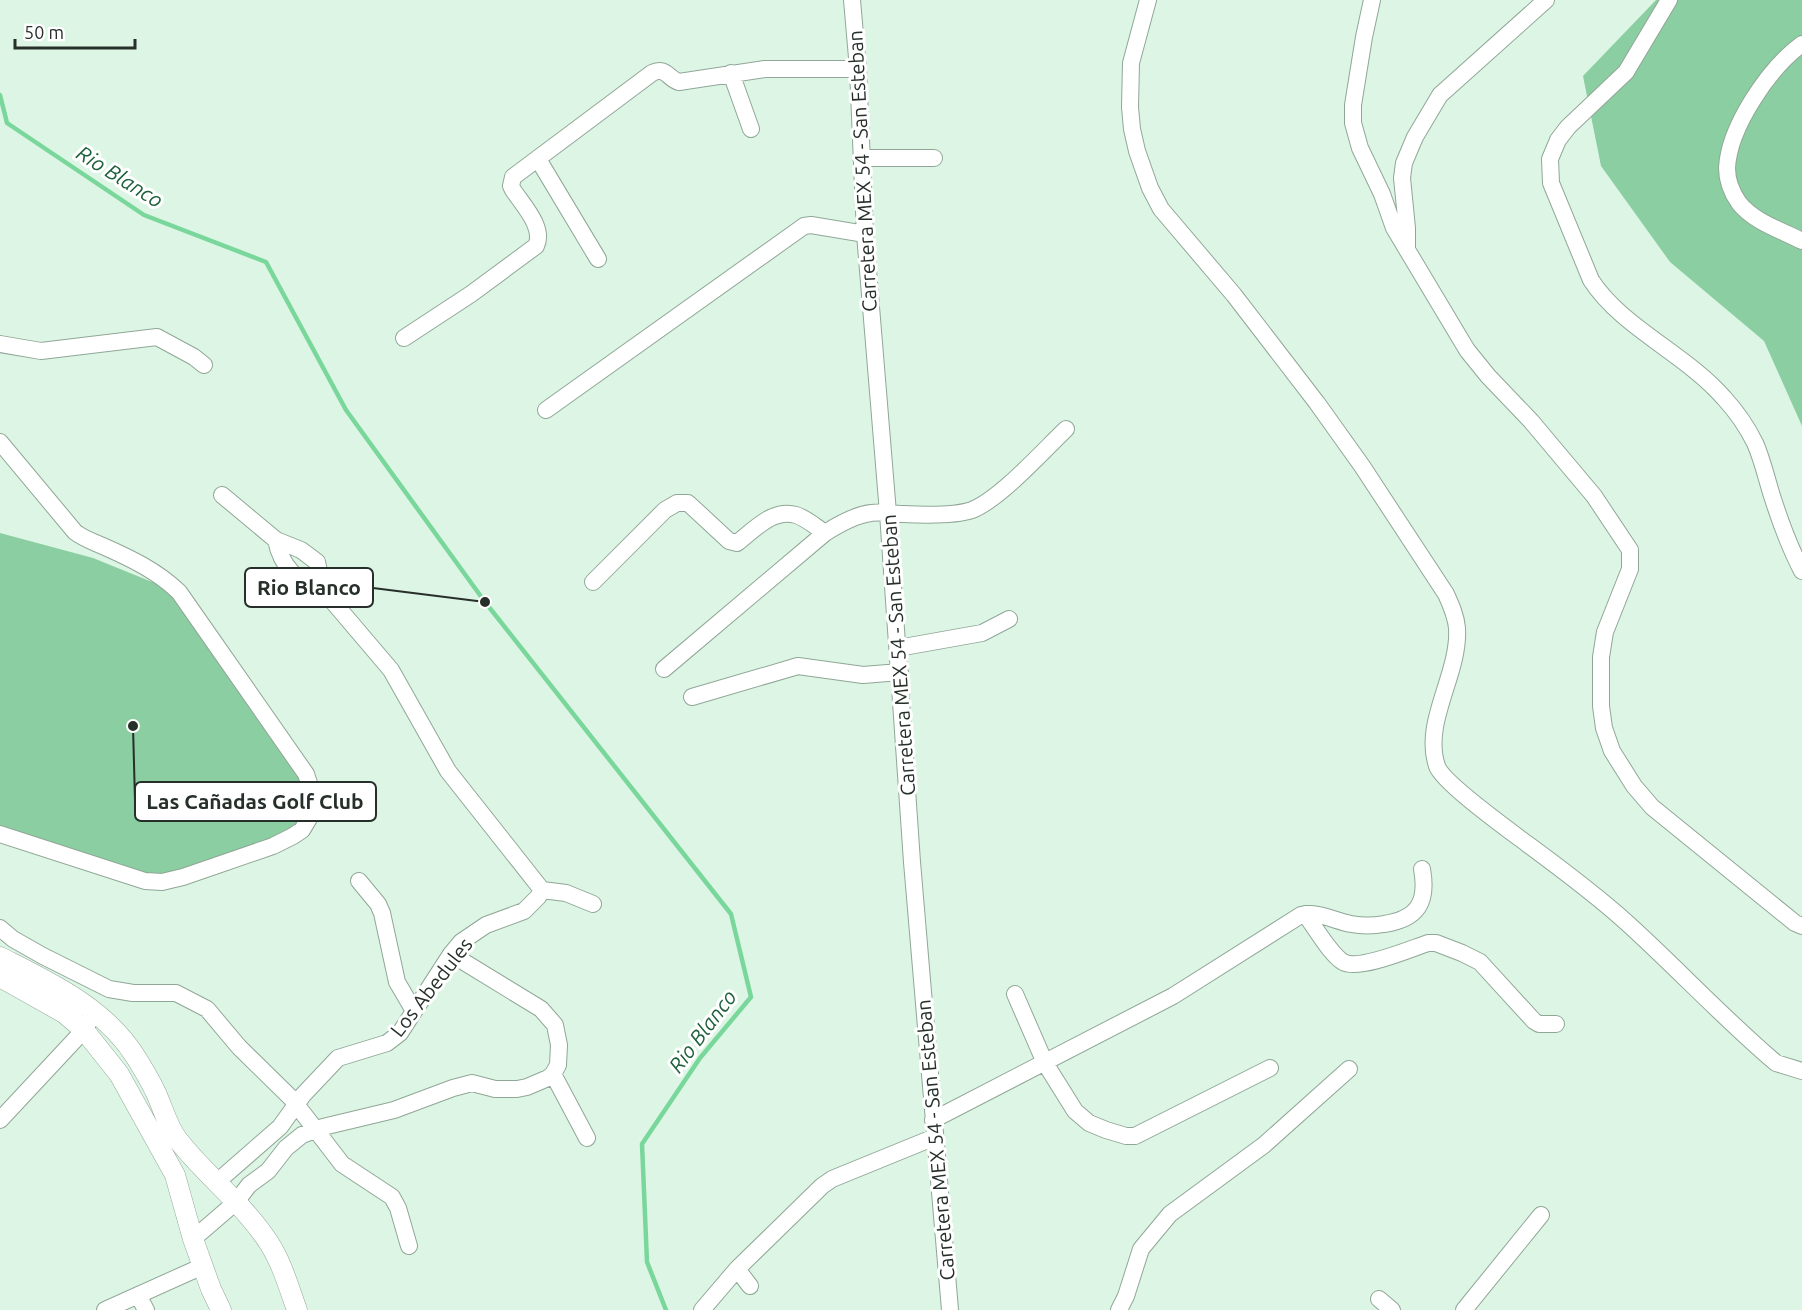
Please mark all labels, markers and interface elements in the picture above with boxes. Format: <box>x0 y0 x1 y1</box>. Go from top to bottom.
scale bar <box>15 12 135 50</box>
text: 50 m <box>24 22 64 42</box>
street label: Carretera MEX 54 - San Esteban <box>843 30 881 312</box>
water label: Rio Blanco <box>73 140 167 212</box>
street label: Carretera MEX 54 - San Esteban <box>877 514 919 796</box>
callout: Rio Blanco <box>245 568 373 607</box>
text: Rio Blanco <box>257 575 361 599</box>
callout: Las Cañadas Golf Club <box>135 782 376 821</box>
text: Las Cañadas Golf Club <box>146 789 364 813</box>
street label: Los Abedules <box>385 933 477 1041</box>
water label: Rio Blanco <box>663 985 741 1077</box>
street label: Carretera MEX 54 - San Esteban <box>911 999 959 1281</box>

